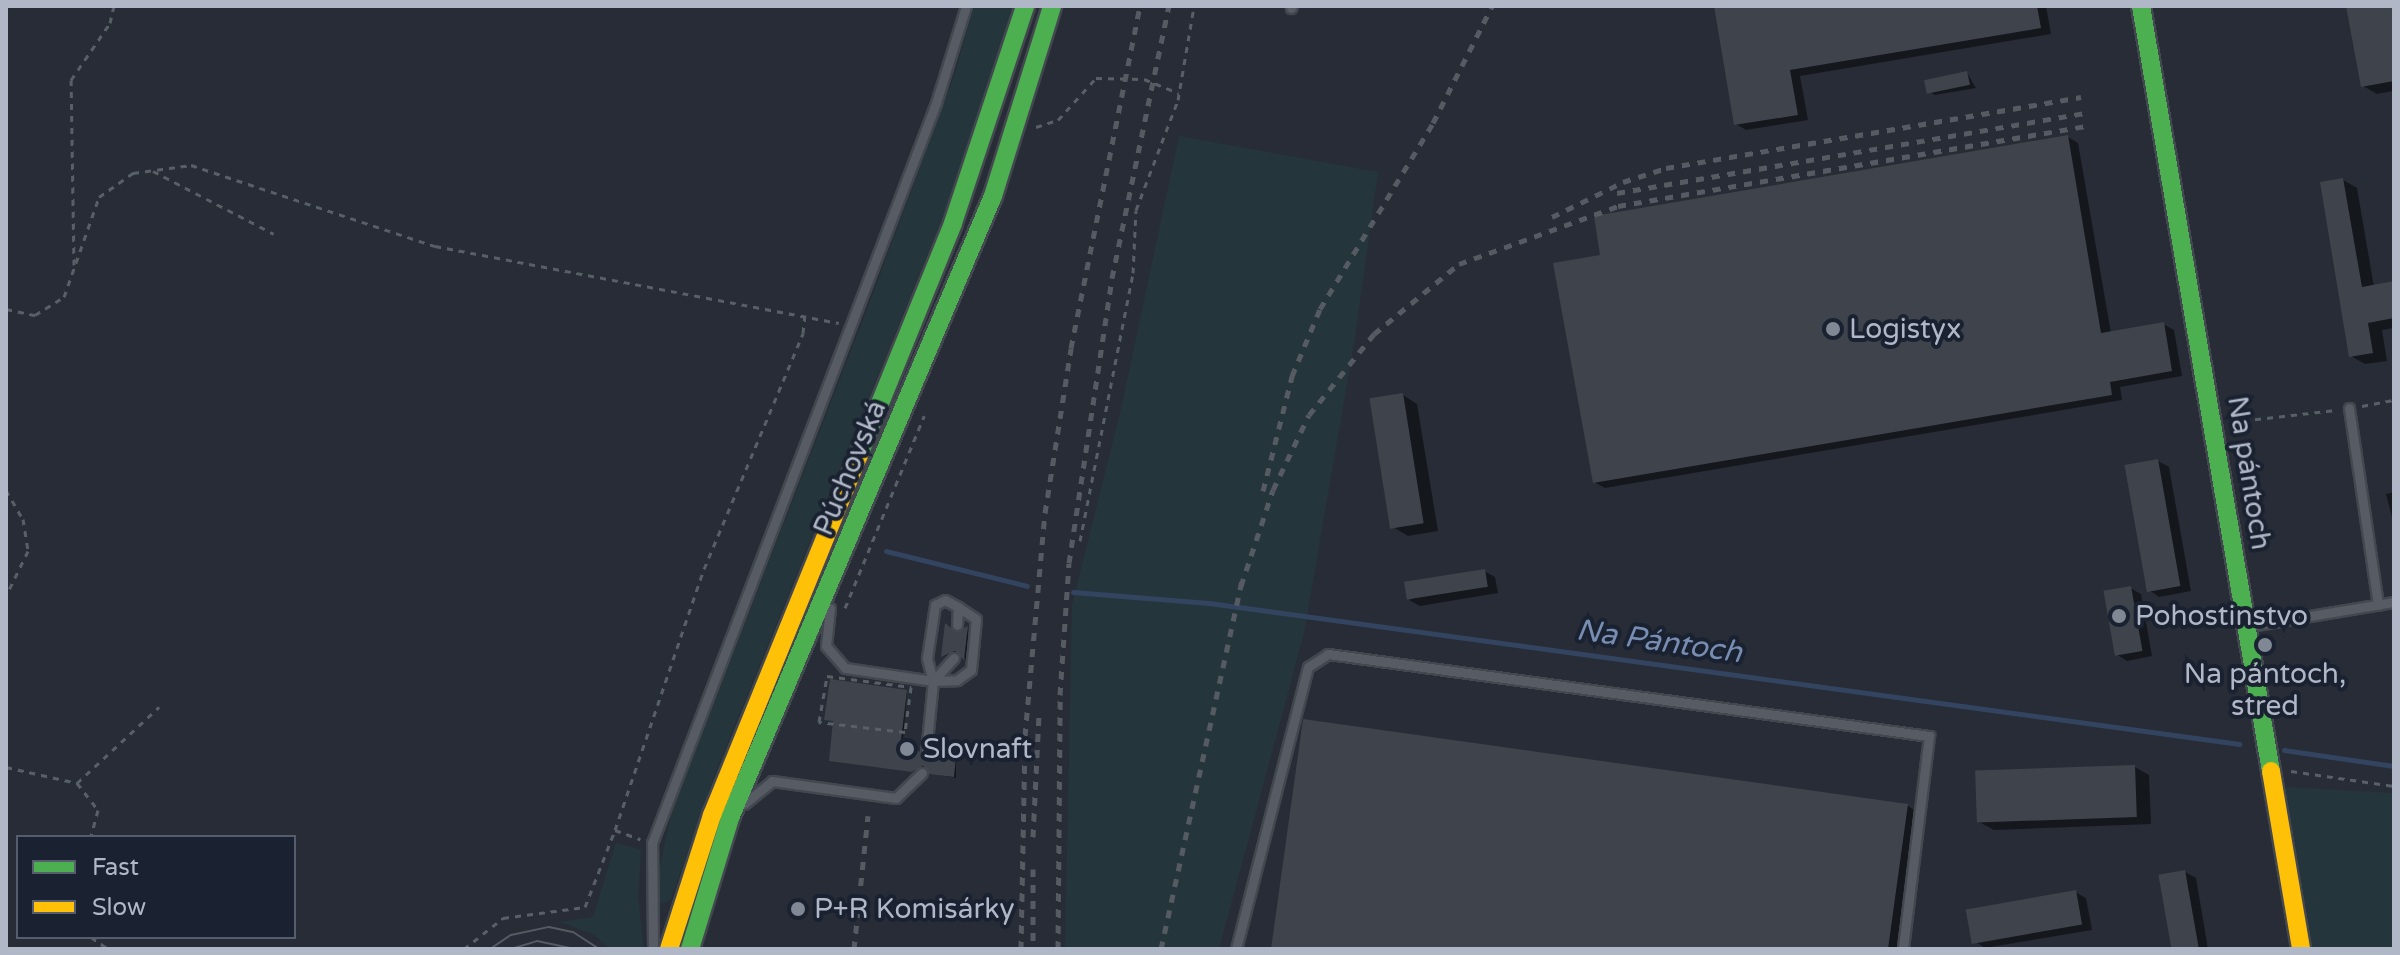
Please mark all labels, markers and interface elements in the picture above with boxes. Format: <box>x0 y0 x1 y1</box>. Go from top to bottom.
place label: Logistyx <box>1849 312 1961 346</box>
marker: Logistyx <box>1824 320 1842 338</box>
street label: Na pántoch <box>2220 394 2278 552</box>
street label: Púchovská <box>807 395 893 541</box>
place label: Pohostinstvo <box>2135 599 2308 633</box>
marker: Pohostinstvo <box>2110 607 2128 625</box>
water label: Na Pántoch <box>1574 613 1744 671</box>
marker: Na pántoch, stred <box>2256 636 2274 654</box>
place label: Na pántoch, stred <box>2184 657 2346 723</box>
place label: Slovnaft <box>923 732 1032 766</box>
marker: Slovnaft <box>898 740 916 758</box>
legend <box>16 835 296 939</box>
text: Fast <box>92 853 139 882</box>
place label: P+R Komisárky <box>814 892 1014 926</box>
text: Slow <box>92 893 146 922</box>
marker: P+R Komisárky <box>789 900 807 918</box>

